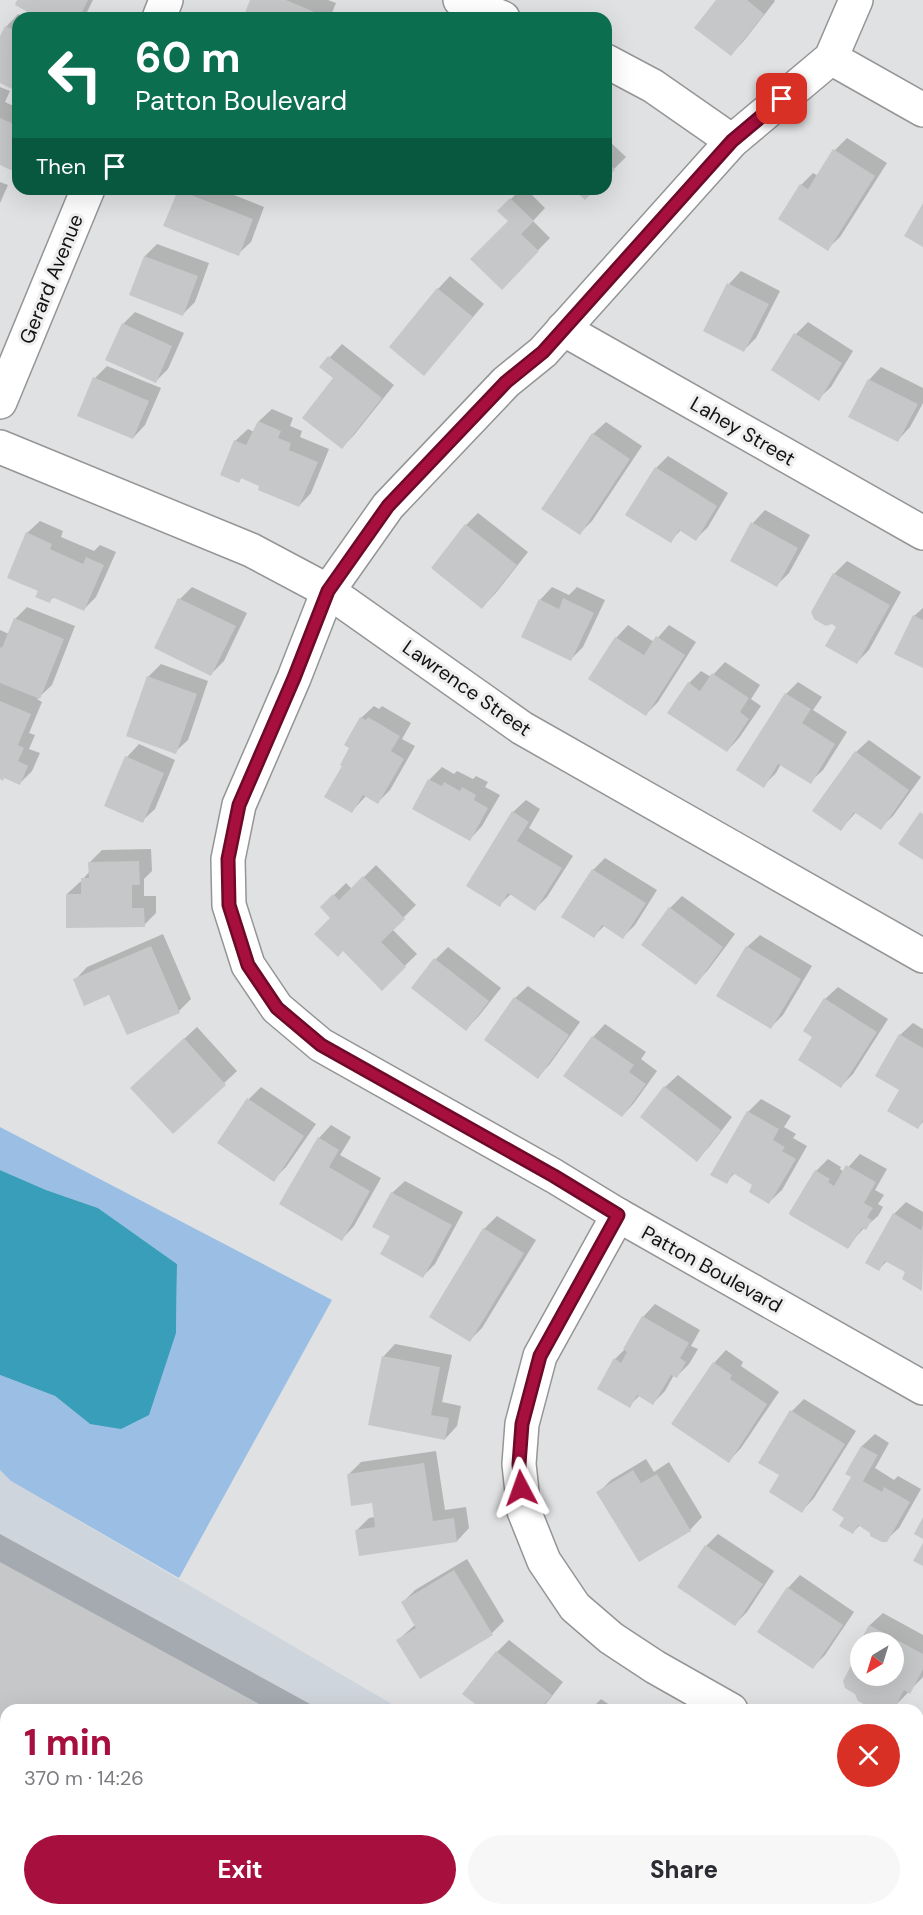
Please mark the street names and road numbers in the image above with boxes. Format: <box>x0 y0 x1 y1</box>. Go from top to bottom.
street label: Gerard Avenue <box>13 210 89 348</box>
street label: Lahey Street <box>686 390 800 472</box>
street label: Lawrence Street <box>398 634 536 742</box>
street label: Patton Boulevard <box>637 1220 787 1318</box>

